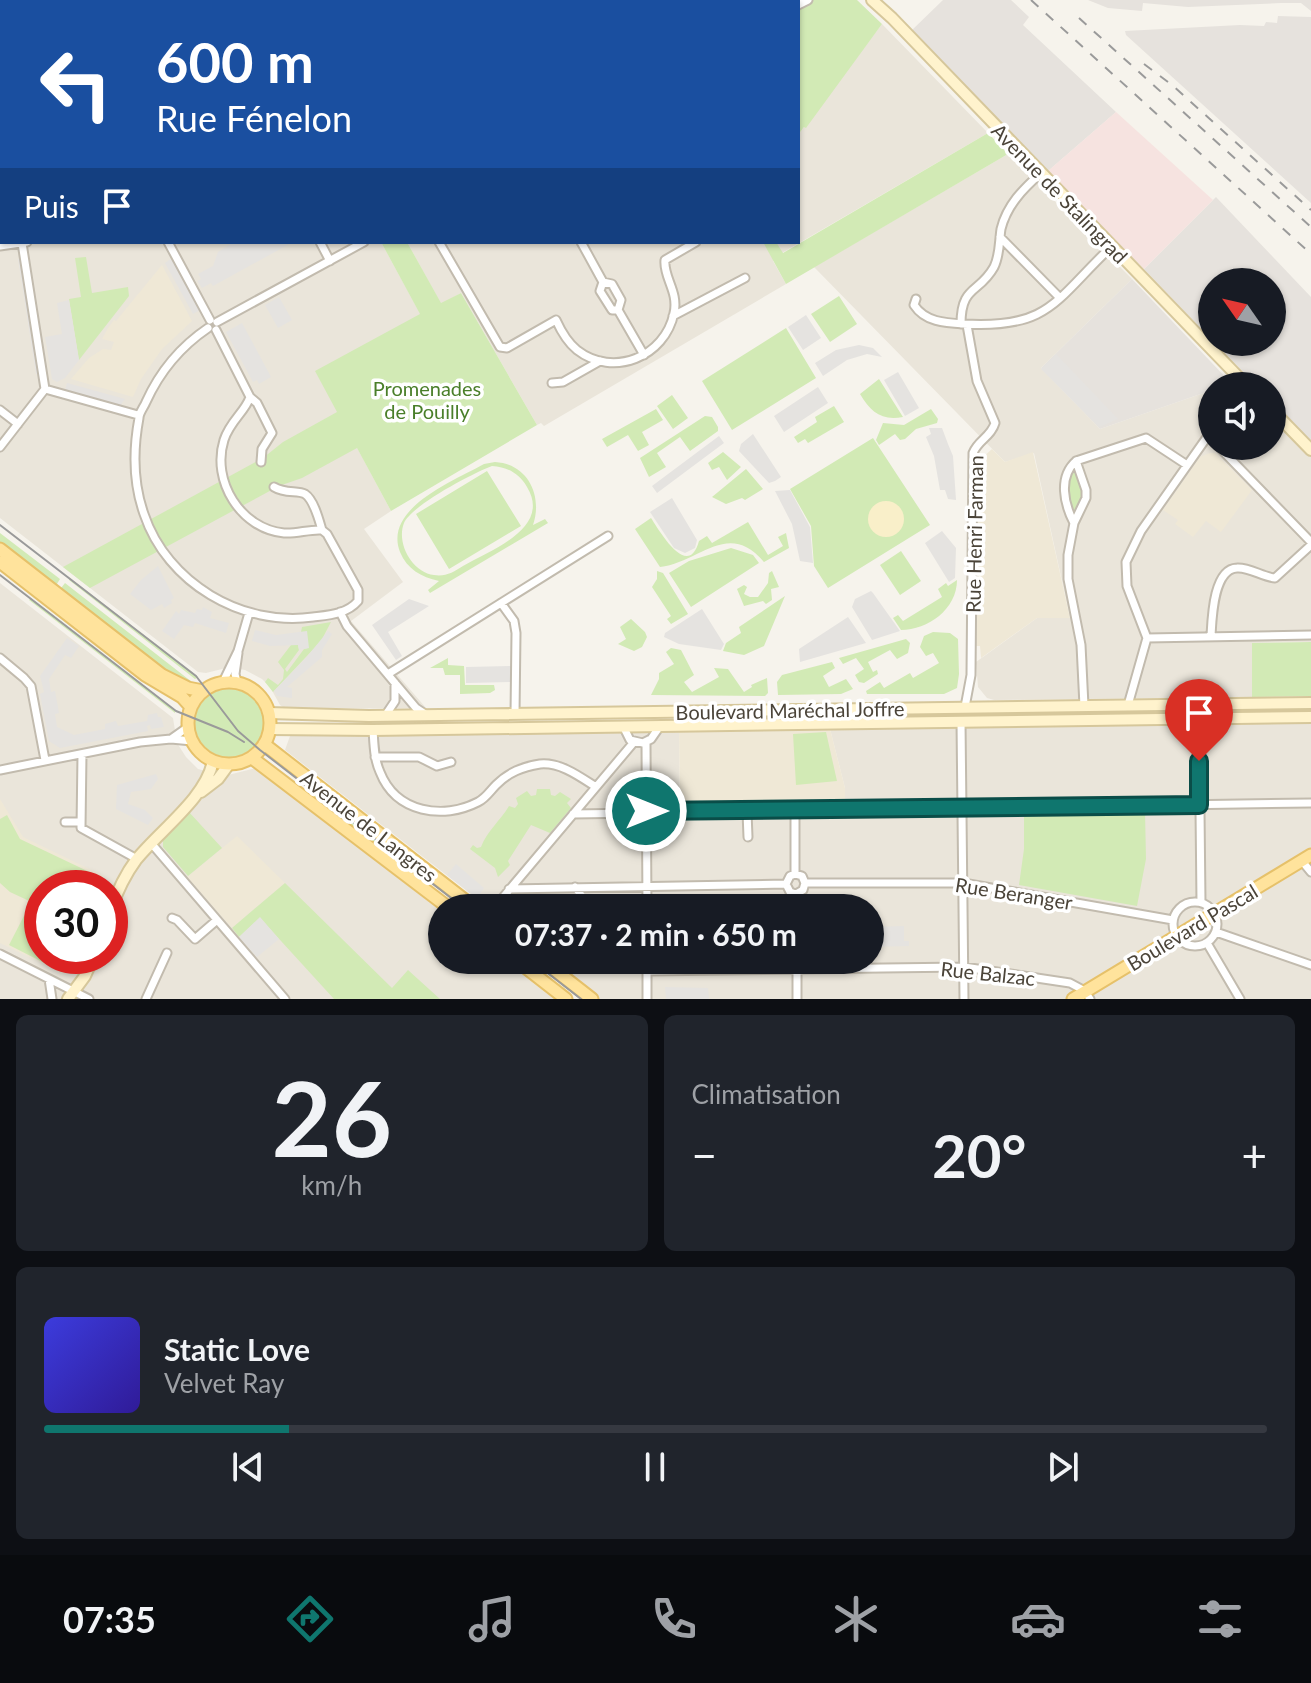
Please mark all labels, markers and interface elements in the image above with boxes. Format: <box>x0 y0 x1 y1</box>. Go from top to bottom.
text: 600 m <box>156 28 314 95</box>
icon: left <box>24 32 128 136</box>
text: Rue Fénelon <box>156 96 352 140</box>
street label: Avenue de Stalingrad <box>987 118 1133 268</box>
icon: arrive <box>95 184 139 228</box>
text: Puis <box>24 188 79 224</box>
north arrow <box>1198 268 1286 356</box>
map controls <box>1198 268 1286 460</box>
button: sound <box>1198 372 1286 460</box>
park label: Promenades de Pouilly <box>373 376 481 423</box>
street label: Rue Henri Farman <box>961 455 987 613</box>
pin <box>1165 679 1233 761</box>
icon: arrive <box>1177 691 1221 735</box>
street label: Boulevard Maréchal Joffre <box>675 696 905 724</box>
street label: Avenue de Langres <box>296 765 442 887</box>
position arrow <box>604 769 688 853</box>
speed limit sign: 30 <box>24 870 128 974</box>
street label: Rue Beranger <box>954 872 1075 914</box>
street label: Boulevard Pascal <box>1122 879 1262 975</box>
text: 07:37 · 2 min · 650 m <box>515 916 797 952</box>
street label: Rue Balzac <box>940 956 1037 990</box>
text: 26 <box>271 1054 392 1179</box>
text: Climatisation <box>692 1078 841 1110</box>
text: 20° <box>932 1119 1027 1191</box>
text: − <box>692 1129 717 1181</box>
text: + <box>1241 1129 1267 1181</box>
text: km/h <box>301 1169 362 1201</box>
text: Static Love <box>164 1331 310 1367</box>
text: Velvet Ray <box>164 1367 284 1399</box>
icon: previous <box>226 1445 270 1489</box>
icon: pause <box>633 1445 677 1489</box>
icon: next <box>1041 1445 1085 1489</box>
icon: directions <box>282 1591 338 1647</box>
icon: music <box>464 1591 520 1647</box>
icon: phone <box>646 1591 702 1647</box>
icon: climate <box>828 1591 884 1647</box>
icon: car <box>1010 1591 1066 1647</box>
icon: filters <box>1192 1591 1248 1647</box>
text: 07:35 <box>63 1597 156 1641</box>

